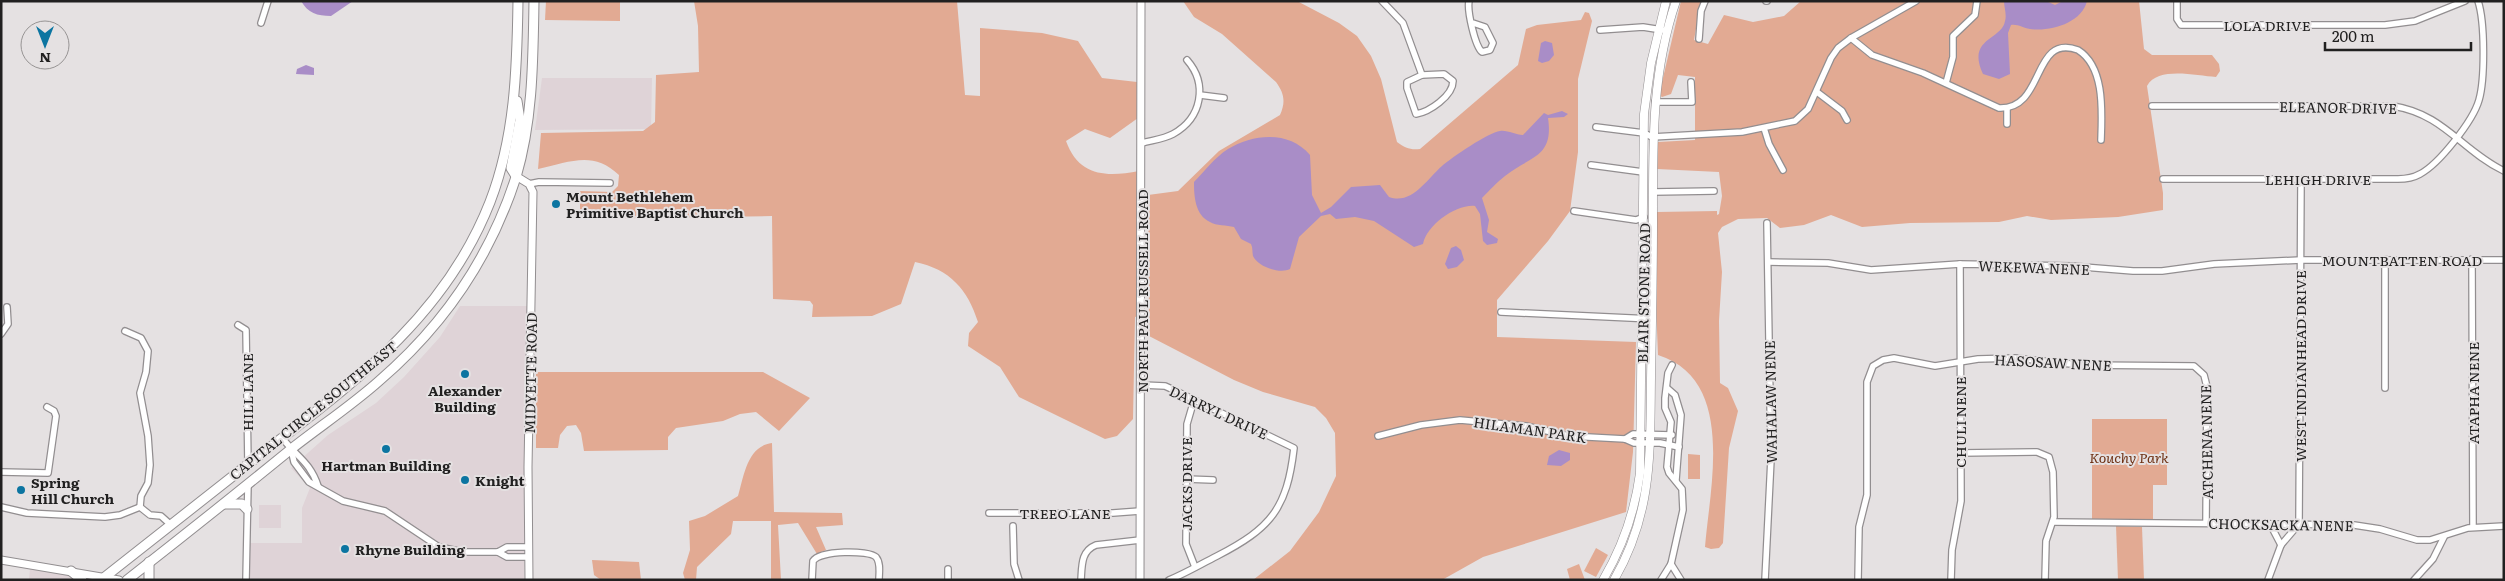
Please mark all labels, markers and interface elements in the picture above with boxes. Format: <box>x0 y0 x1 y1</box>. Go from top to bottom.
street label: LOLA DRIVE <box>2223 15 2311 35</box>
north arrow <box>20 20 70 70</box>
scale bar <box>2325 20 2471 52</box>
text: 200 m <box>2332 24 2375 47</box>
text: N <box>39 49 51 69</box>
street label: ELEANOR DRIVE <box>2279 96 2397 118</box>
street label: LEHIGH DRIVE <box>2265 169 2371 189</box>
place label: Mount Bethlehem Primitive Baptist Church <box>566 186 744 222</box>
street label: NORTH PAUL RUSSELL ROAD <box>1132 189 1152 393</box>
marker: Mount Bethlehem Primitive Baptist Church <box>550 198 562 210</box>
street label: BLAIR STONE ROAD <box>1632 223 1654 363</box>
street label: MOUNTBATTEN ROAD <box>2322 250 2482 270</box>
street label: WEKEWA NENE <box>1978 255 2090 279</box>
street label: WEST INDIANHEAD DRIVE <box>2290 270 2310 462</box>
street label: MIDYETTE ROAD <box>519 312 541 434</box>
street label: CAPITAL CIRCLE SOUTHEAST <box>225 336 401 484</box>
street label: WAHALAW NENE <box>1759 340 1781 464</box>
street label: ATAPHA NENE <box>2463 342 2483 444</box>
street label: HASOSAW NENE <box>1994 349 2112 375</box>
street label: HILL LANE <box>237 353 257 431</box>
marker: Alexander Building <box>459 368 471 380</box>
street label: CHULI NENE <box>1950 376 1970 468</box>
place label: Alexander Building <box>428 380 502 416</box>
street label: DARRYL DRIVE <box>1166 380 1272 444</box>
street label: ATCHENA NENE <box>2195 384 2217 500</box>
street label: HILAMAN PARK <box>1472 411 1588 447</box>
street label: JACKS DRIVE <box>1176 437 1196 531</box>
marker: Hartman Building <box>380 443 392 455</box>
park label: Kouchy Park <box>2089 447 2169 467</box>
place label: Hartman Building <box>321 455 451 475</box>
place label: Knight <box>475 470 525 490</box>
place label: Spring Hill Church <box>31 472 114 508</box>
marker: Knight <box>459 474 471 486</box>
marker: Spring Hill Church <box>15 484 27 496</box>
street label: TREEO LANE <box>1019 503 1111 523</box>
street label: CHOCKSACKA NENE <box>2208 513 2354 535</box>
place label: Rhyne Building <box>355 539 465 559</box>
marker: Rhyne Building <box>339 543 351 555</box>

